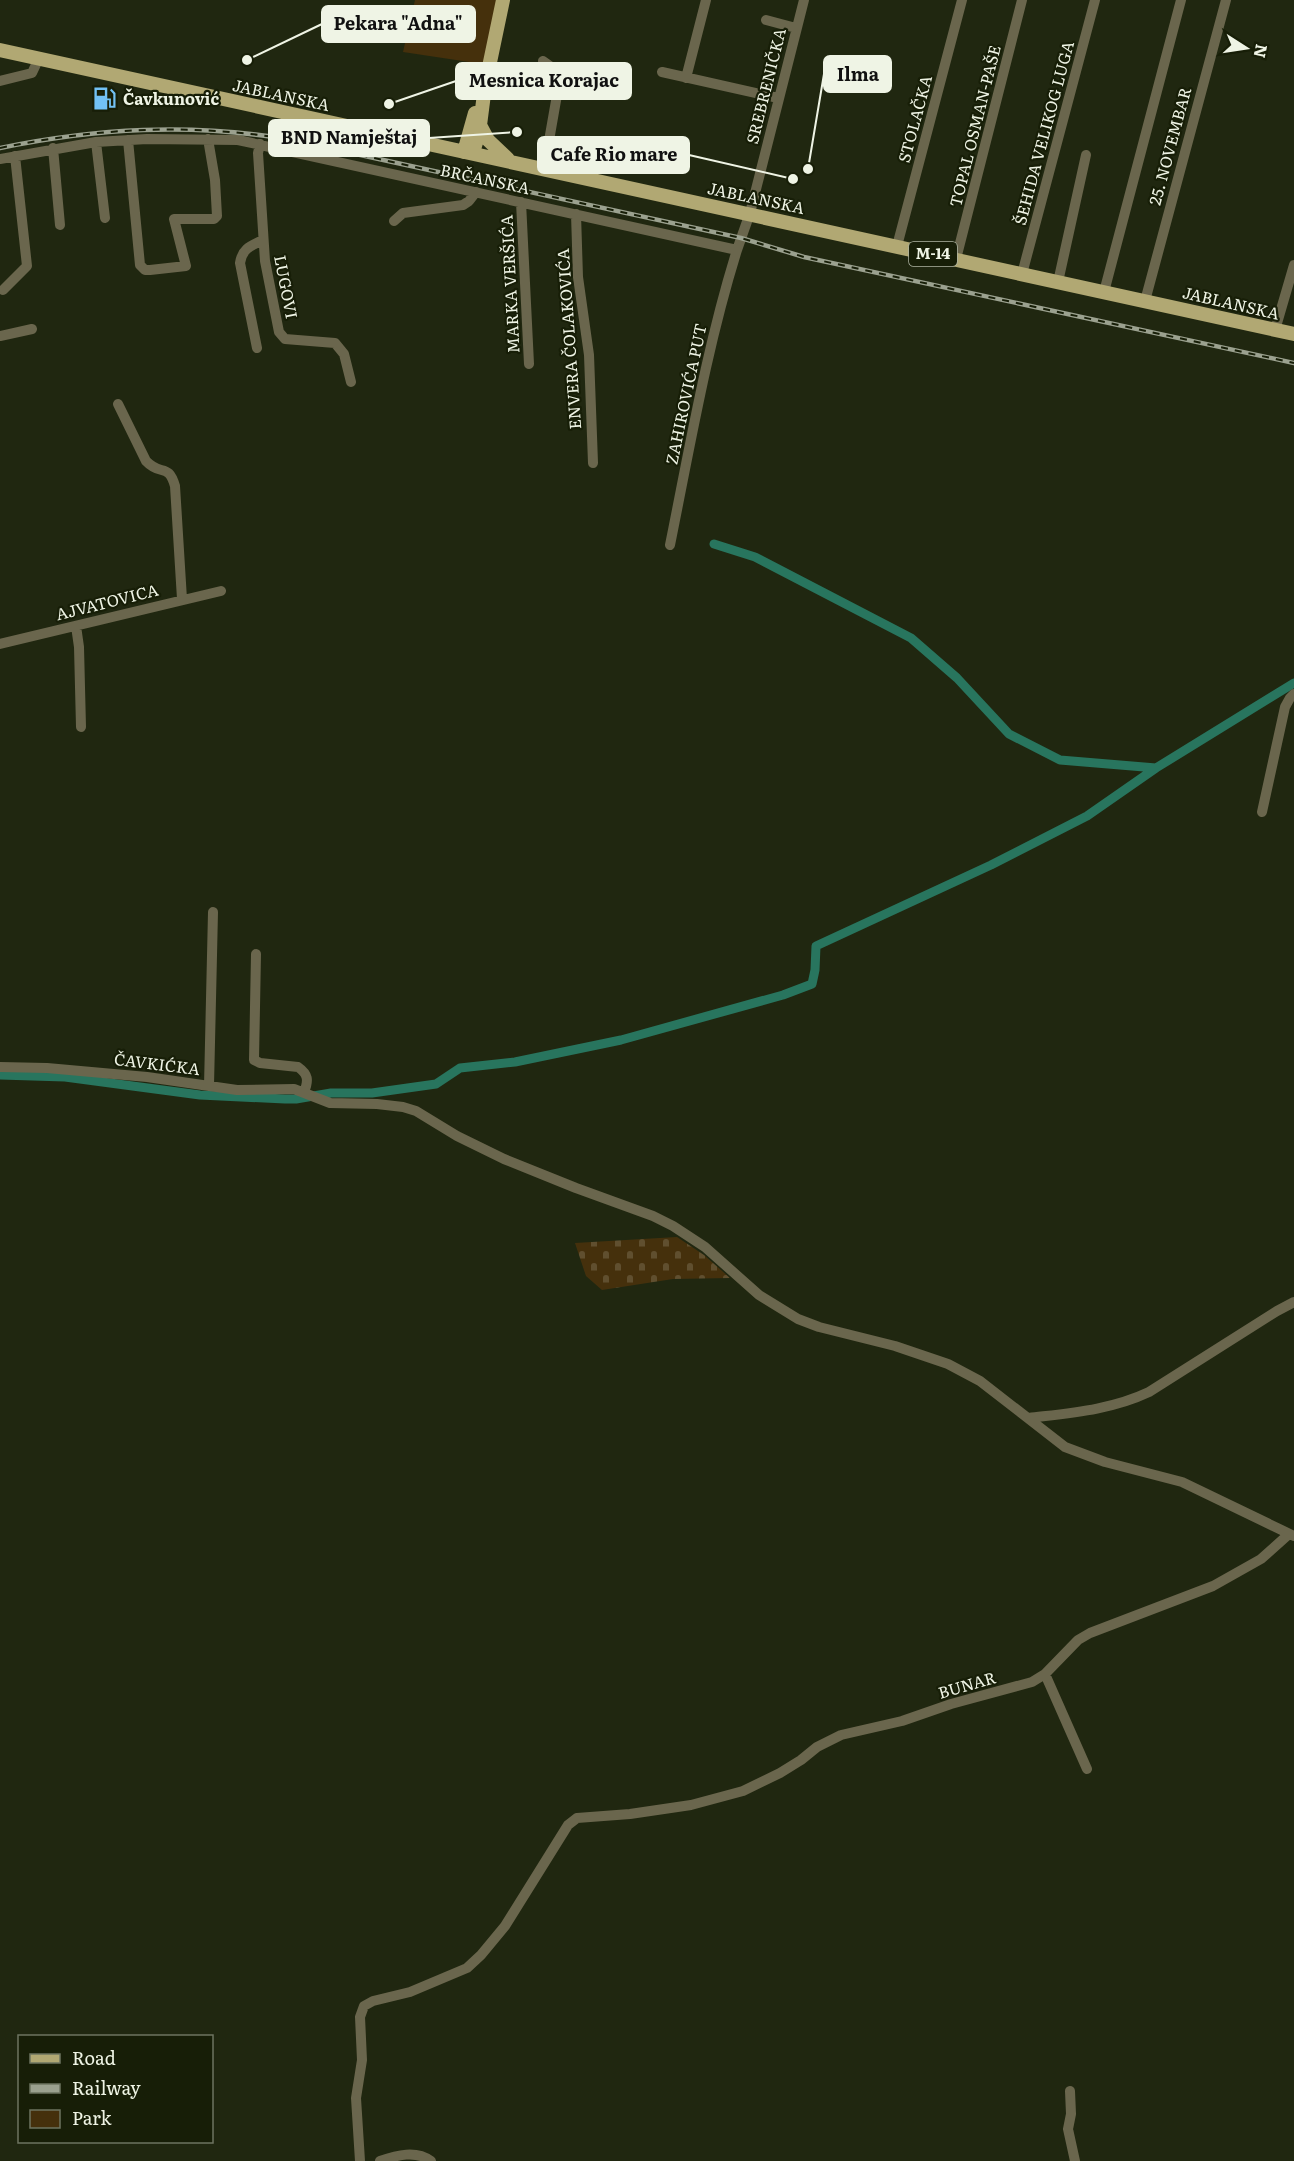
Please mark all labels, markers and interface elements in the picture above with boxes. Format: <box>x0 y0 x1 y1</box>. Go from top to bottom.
callout: Pekara "Adna" <box>322 6 475 42</box>
text: Pekara "Adna" <box>333 9 463 36</box>
north arrow <box>1216 18 1276 78</box>
street label: SREBRENIČKA <box>739 25 791 146</box>
street label: ŠEHIDA VELIKOG LUGA <box>1007 38 1079 228</box>
street label: TOPAL OSMAN-PAŠE <box>942 42 1006 209</box>
text: N <box>1249 42 1275 60</box>
callout: Ilma <box>824 56 891 92</box>
text: Ilma <box>837 60 880 87</box>
callout: Mesnica Korajac <box>456 63 631 99</box>
text: Mesnica Korajac <box>469 66 619 93</box>
street label: JABLANSKA <box>230 72 332 116</box>
street label: STOLAČKA <box>891 72 937 165</box>
street label: 25. NOVEMBAR <box>1142 84 1196 207</box>
fuel station icon: Čavkunović <box>92 86 118 112</box>
place label: Čavkunović <box>123 86 219 110</box>
callout: BND Namještaj <box>269 120 429 156</box>
text: BND Namještaj <box>281 123 417 150</box>
callout: Cafe Rio mare <box>538 137 689 173</box>
text: Cafe Rio mare <box>551 140 677 167</box>
street label: BRČANSKA <box>438 157 532 199</box>
street label: JABLANSKA <box>705 175 807 219</box>
street label: MARKA VERŠIĆA <box>493 214 525 354</box>
road number: M-14 <box>909 242 957 266</box>
street label: ENVERA ČOLAKOVIĆA <box>550 248 586 430</box>
street label: LUGOVI <box>269 253 305 321</box>
street label: JABLANSKA <box>1180 279 1282 325</box>
street label: ZAHIROVIĆA PUT <box>658 321 712 466</box>
street label: AJVATOVICA <box>53 577 161 625</box>
street label: ČAVKIĆKA <box>113 1046 202 1080</box>
street label: BUNAR <box>935 1664 999 1704</box>
legend <box>18 2035 213 2143</box>
text: Road <box>72 2044 116 2071</box>
text: Railway <box>72 2074 141 2101</box>
text: Park <box>72 2104 113 2131</box>

